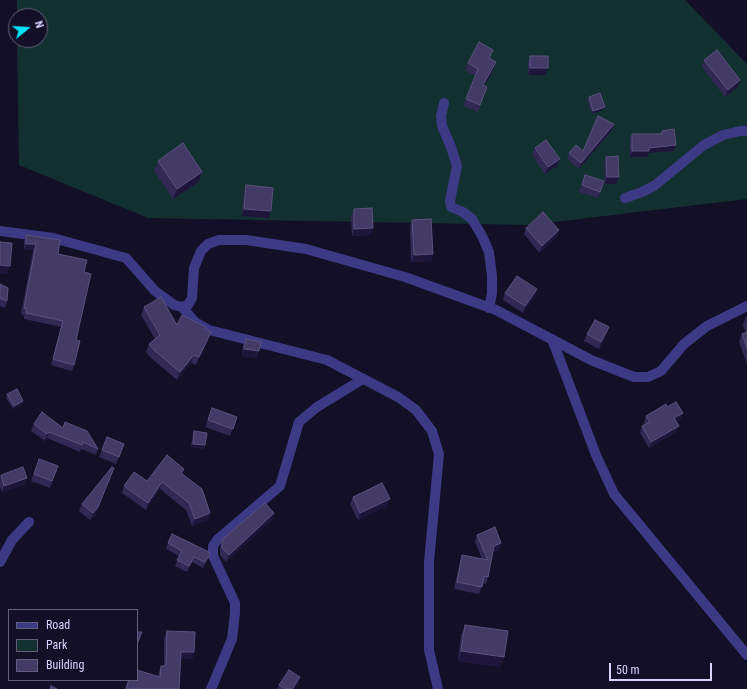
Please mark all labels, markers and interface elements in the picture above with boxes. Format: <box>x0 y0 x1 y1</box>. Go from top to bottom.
north arrow <box>8 8 48 48</box>
text: N <box>32 19 46 30</box>
legend <box>8 609 138 681</box>
text: Road <box>46 618 70 632</box>
text: Park <box>46 638 67 652</box>
scale bar <box>611 655 714 681</box>
text: Building <box>46 658 84 672</box>
text: 50 m <box>616 663 640 677</box>

